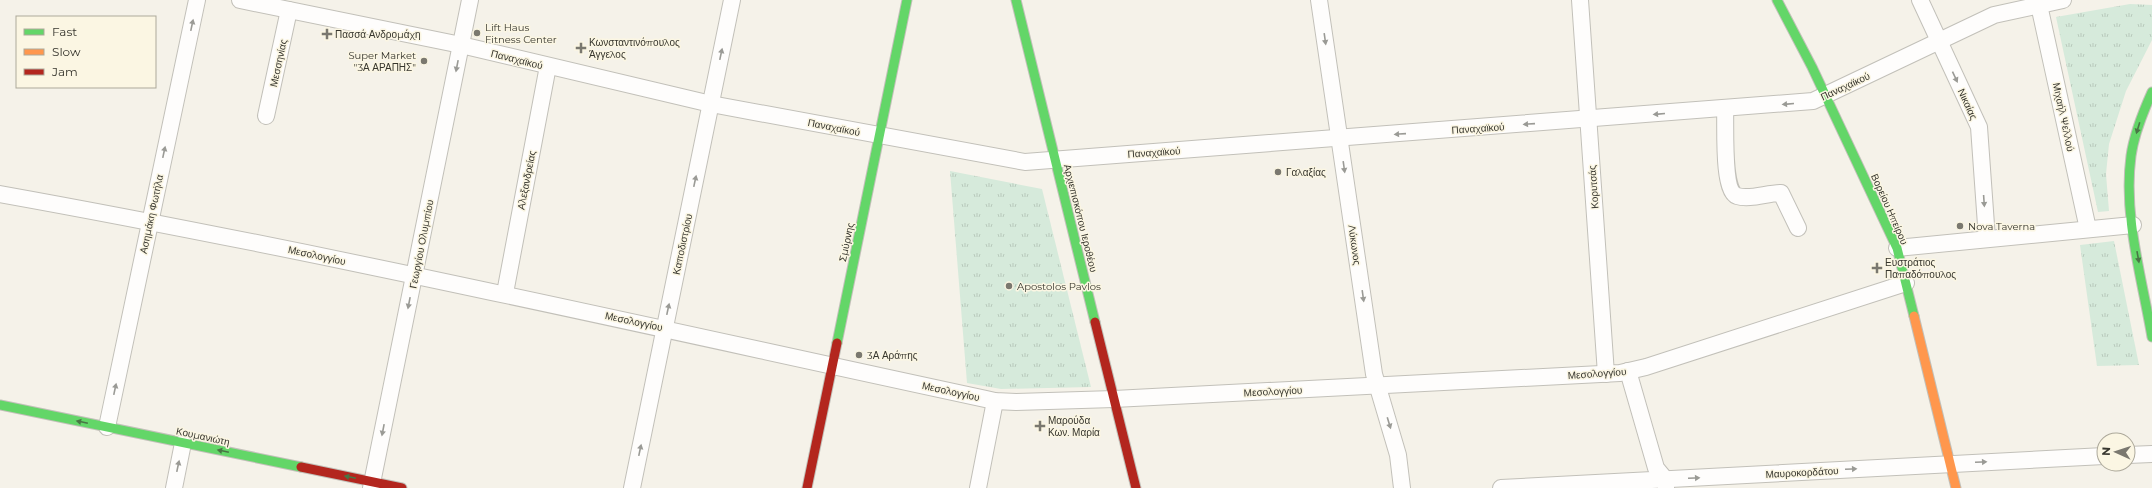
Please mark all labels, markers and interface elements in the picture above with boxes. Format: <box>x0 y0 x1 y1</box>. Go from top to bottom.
legend <box>16 16 156 88</box>
one-way arrow <box>189 19 195 31</box>
place label: Lift Haus Fitness Center <box>485 21 557 46</box>
text: Fast <box>52 24 77 39</box>
place label: Πασσά Ανδρομάχη <box>335 28 421 41</box>
marker: Lift Haus Fitness Center <box>472 28 482 38</box>
marker: Πασσά Ανδρομάχη <box>322 29 332 39</box>
one-way arrow <box>1322 33 1328 45</box>
place label: Κωνσταντινόπουλος Άγγελος <box>589 36 680 61</box>
street label: Μεσσηνίας <box>267 38 290 88</box>
marker: Κωνσταντινόπουλος Άγγελος <box>576 43 586 53</box>
text: Slow <box>52 44 81 59</box>
street label: Παναχαϊκού <box>490 47 544 72</box>
one-way arrow <box>718 48 724 60</box>
place label: Super Market "3Α ΑΡΑΠΗΣ" <box>348 49 416 74</box>
marker: Super Market "3Α ΑΡΑΠΗΣ" <box>419 56 429 66</box>
one-way arrow <box>454 60 460 72</box>
text: Jam <box>51 64 78 79</box>
street label: Παναχαϊκού <box>1818 69 1872 104</box>
one-way arrow <box>1952 71 1958 82</box>
street label: Μιχαήλ Ψελλού <box>2050 82 2077 153</box>
street label: Νικαίας <box>1955 87 1980 122</box>
one-way arrow <box>1782 100 1794 107</box>
one-way arrow <box>1653 111 1665 118</box>
street label: Παναχαϊκού <box>807 116 861 139</box>
street label: Παναχαϊκού <box>1451 120 1505 137</box>
one-way arrow <box>1523 121 1535 128</box>
one-way arrow <box>2135 122 2141 134</box>
one-way arrow <box>1393 130 1406 137</box>
street label: Παναχαϊκού <box>1127 144 1181 161</box>
one-way arrow <box>162 146 168 158</box>
street label: Αλεξανδρείας <box>514 149 539 211</box>
one-way arrow <box>1341 161 1347 173</box>
street label: Αρχιεπισκόπου Ιεροθέου <box>1061 163 1100 273</box>
street label: Κορυτσάς <box>1585 164 1602 209</box>
place label: Γαλαξίας <box>1286 166 1326 179</box>
marker: Γαλαξίας <box>1273 167 1283 177</box>
street label: Βορείου Ηπείρου <box>1868 172 1911 247</box>
street label: Ασημάκη Φωτήλα <box>137 173 166 255</box>
one-way arrow <box>692 175 698 188</box>
one-way arrow <box>1981 195 1988 207</box>
street label: Γεωργίου Ολυμπίου <box>406 199 436 290</box>
street label: Καποδιστρίου <box>670 212 695 276</box>
place label: Nova Taverna <box>1968 220 2035 233</box>
street label: Σμύρνης <box>836 221 857 263</box>
marker: Nova Taverna <box>1955 221 1965 231</box>
street label: Λύκωνος <box>1345 224 1364 266</box>
street label: Μεσολογγίου <box>287 243 347 268</box>
one-way arrow <box>2135 250 2141 263</box>
place label: Ευστράτιος Παπαδόπουλος <box>1885 256 1956 281</box>
marker: Ευστράτιος Παπαδόπουλος <box>1872 263 1882 273</box>
place label: Apostolos Pavlos <box>1017 280 1101 293</box>
marker: Apostolos Pavlos <box>1004 281 1014 291</box>
one-way arrow <box>1360 290 1366 302</box>
one-way arrow <box>405 297 411 309</box>
one-way arrow <box>666 303 672 315</box>
street label: Μεσολογγίου <box>604 309 664 334</box>
place label: 3Α Αράπης <box>867 349 918 362</box>
marker: 3Α Αράπης <box>854 350 864 360</box>
street label: Μεσολογγίου <box>1567 365 1627 382</box>
street label: Μεσολογγίου <box>921 379 981 404</box>
one-way arrow <box>112 383 118 395</box>
street label: Μεσολογγίου <box>1243 383 1303 400</box>
place label: Μαρούδα Κων. Μαρία <box>1048 414 1100 439</box>
one-way arrow <box>1386 417 1392 429</box>
one-way arrow <box>75 419 88 425</box>
marker: Μαρούδα Κων. Μαρία <box>1035 421 1045 431</box>
street label: Κουμανιώτη <box>175 424 231 449</box>
one-way arrow <box>380 424 386 436</box>
north arrow <box>2096 432 2136 472</box>
one-way arrow <box>637 444 643 456</box>
text: N <box>2099 447 2113 456</box>
one-way arrow <box>216 448 229 454</box>
one-way arrow <box>176 459 182 472</box>
one-way arrow <box>1975 459 1988 465</box>
street label: Μαυροκορδάτου <box>1765 464 1839 481</box>
one-way arrow <box>1845 466 1858 472</box>
one-way arrow <box>344 474 356 480</box>
one-way arrow <box>1687 475 1700 482</box>

